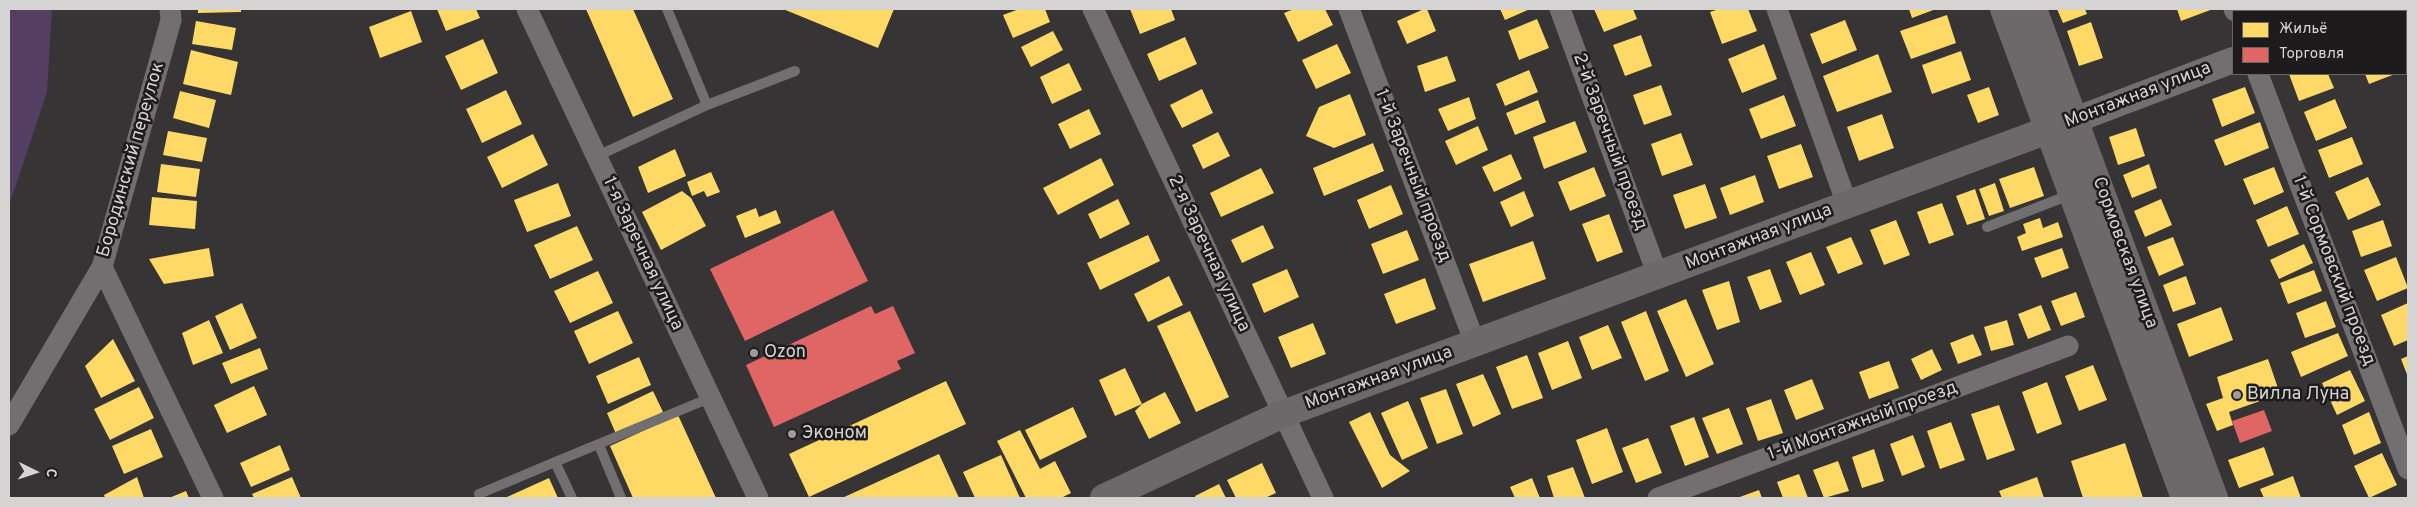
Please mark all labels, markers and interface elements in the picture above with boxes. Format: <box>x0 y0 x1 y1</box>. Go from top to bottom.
legend <box>2232 10 2407 75</box>
text: Жильё <box>2279 20 2327 39</box>
text: Торговля <box>2279 45 2344 64</box>
street label: 2-й Заречный проезд <box>1567 51 1651 233</box>
street label: Монтажная улица <box>2062 58 2214 134</box>
street label: Бородинский переулок <box>94 60 170 260</box>
street label: 1-й Заречный проезд <box>1369 87 1455 265</box>
street label: 2-я Заречная улица <box>1162 172 1254 336</box>
street label: 1-й Сормовский проезд <box>2287 173 2379 369</box>
street label: 1-я Заречная улица <box>597 174 687 334</box>
street label: Сормовская улица <box>2087 174 2161 332</box>
street label: Монтажная улица <box>1683 200 1835 276</box>
place label: Ozon <box>764 342 806 364</box>
street label: Монтажная улица <box>1302 342 1456 416</box>
marker: Ozon <box>748 347 760 359</box>
street label: 1-й Монтажный проезд <box>1765 378 1961 466</box>
place label: Вилла Луна <box>2247 384 2349 406</box>
marker: Вилла Луна <box>2231 389 2243 401</box>
place label: Эконом <box>802 423 867 445</box>
marker: Эконом <box>786 428 798 440</box>
north arrow <box>10 447 60 497</box>
text: С <box>42 468 59 478</box>

